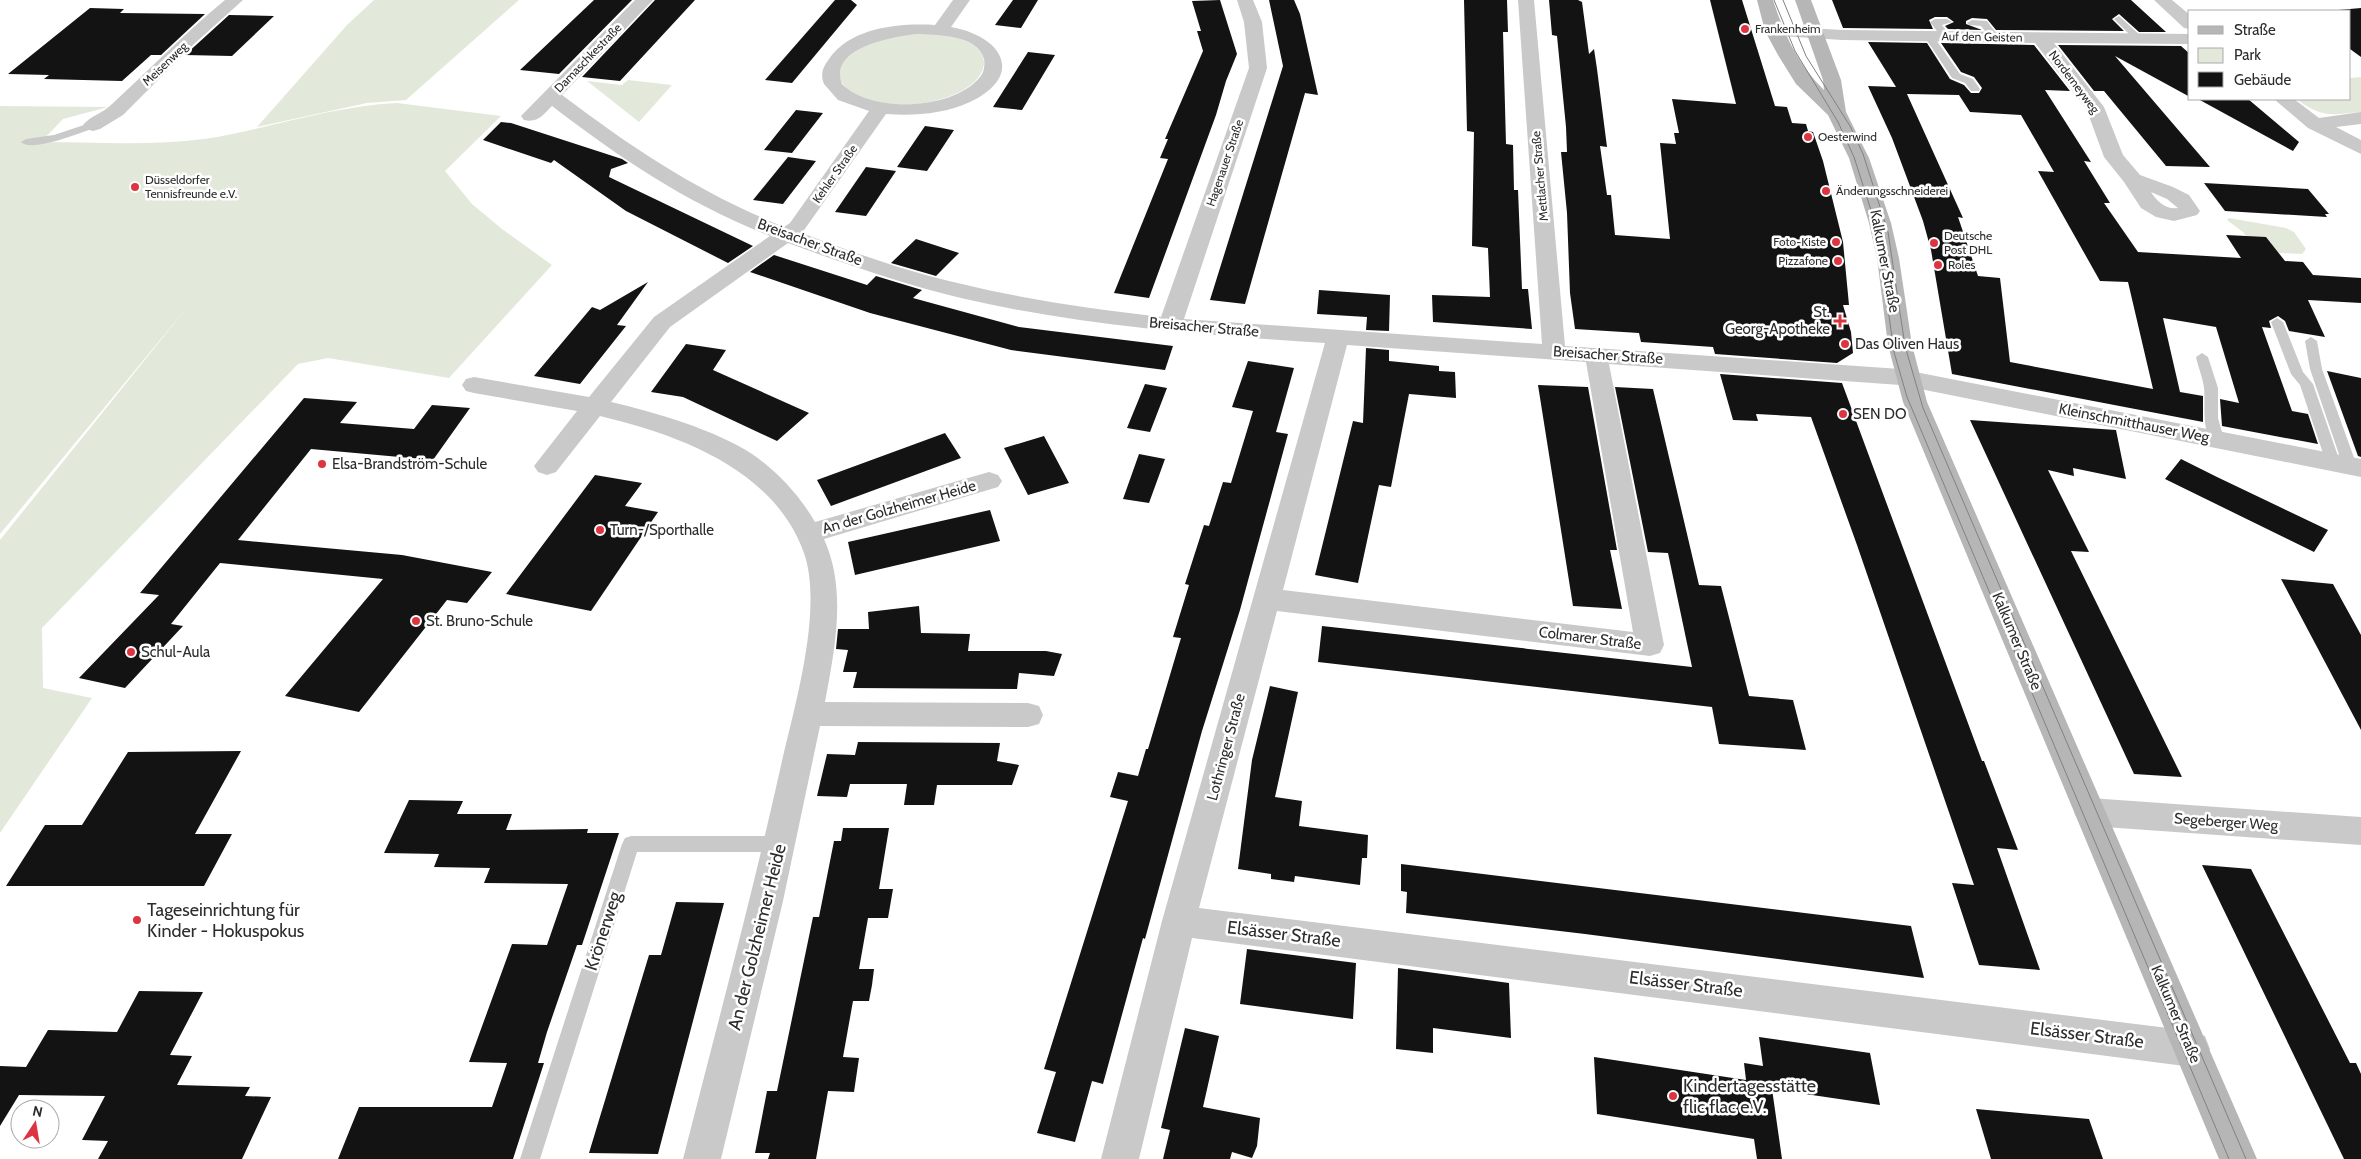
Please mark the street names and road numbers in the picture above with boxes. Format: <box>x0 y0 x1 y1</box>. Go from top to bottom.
street label: Damaschkestraße <box>551 20 624 95</box>
street label: Auf den Geisten <box>1941 28 2023 45</box>
street label: Meisenweg <box>139 38 191 89</box>
street label: Norderneyweg <box>2046 47 2103 117</box>
street label: Hagenauer Straße <box>1203 117 1246 208</box>
street label: Mettlacher Straße <box>1528 130 1551 222</box>
street label: Kehler Straße <box>809 142 860 206</box>
street label: Kalkumer Straße <box>1866 208 1904 314</box>
street label: Breisacher Straße <box>755 215 865 269</box>
street label: Breisacher Straße <box>1148 313 1260 341</box>
street label: Breisacher Straße <box>1552 342 1664 368</box>
street label: Kleinschmitthauser Weg <box>2057 400 2211 447</box>
street label: An der Golzheimer Heide <box>820 476 978 538</box>
street label: Kalkumer Straße <box>1988 589 2046 693</box>
street label: Colmarer Straße <box>1538 623 1643 653</box>
street label: Lothringer Straße <box>1203 691 1249 802</box>
street label: Segeberger Weg <box>2173 809 2279 835</box>
street label: An der Golzheimer Heide <box>723 842 791 1032</box>
street label: Krönerweg <box>580 888 626 973</box>
street label: Elsässer Straße <box>1226 916 1342 952</box>
street label: Kalkumer Straße <box>2147 962 2205 1066</box>
street label: Elsässer Straße <box>1628 966 1744 1002</box>
street label: Elsässer Straße <box>2029 1017 2145 1053</box>

